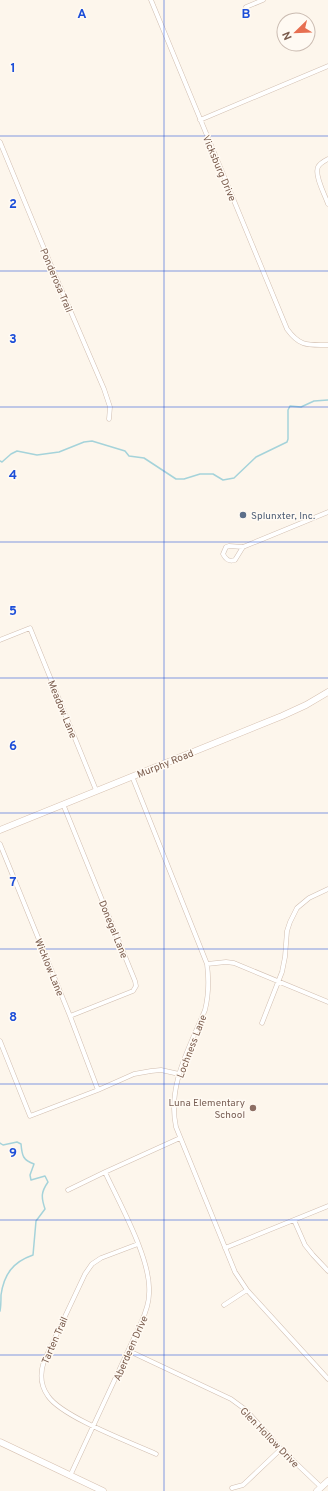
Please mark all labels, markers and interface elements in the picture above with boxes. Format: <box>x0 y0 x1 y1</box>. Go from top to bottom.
text: A <box>77 7 87 23</box>
text: B <box>242 7 251 23</box>
north arrow <box>276 12 316 52</box>
text: N <box>280 29 296 42</box>
text: 1 <box>10 61 16 77</box>
street label: Vicksburg Drive <box>199 134 238 204</box>
text: 2 <box>9 197 17 213</box>
street label: Ponderosa Trail <box>36 246 75 315</box>
text: 3 <box>9 332 17 348</box>
text: 4 <box>9 468 17 484</box>
marker: Splunxter, Inc. <box>238 510 248 520</box>
place label: Splunxter, Inc. <box>251 510 315 523</box>
text: 5 <box>9 604 17 620</box>
street label: Meadow Lane <box>44 679 79 741</box>
text: 6 <box>9 739 17 755</box>
street label: Murphy Road <box>135 747 196 782</box>
text: 7 <box>10 875 17 891</box>
street label: Donegal Lane <box>95 899 130 961</box>
street label: Wicklow Lane <box>31 937 66 998</box>
text: 8 <box>9 1010 17 1026</box>
street label: Lochness Lane <box>174 1013 210 1080</box>
place label: Luna Elementary School <box>168 1097 245 1122</box>
marker: Luna Elementary School <box>248 1103 258 1113</box>
text: 9 <box>9 1146 17 1162</box>
street label: Aberdeen Drive <box>111 1314 152 1383</box>
street label: Tarten Trail <box>39 1315 72 1366</box>
street label: Glen Hollow Drive <box>237 1405 301 1471</box>

